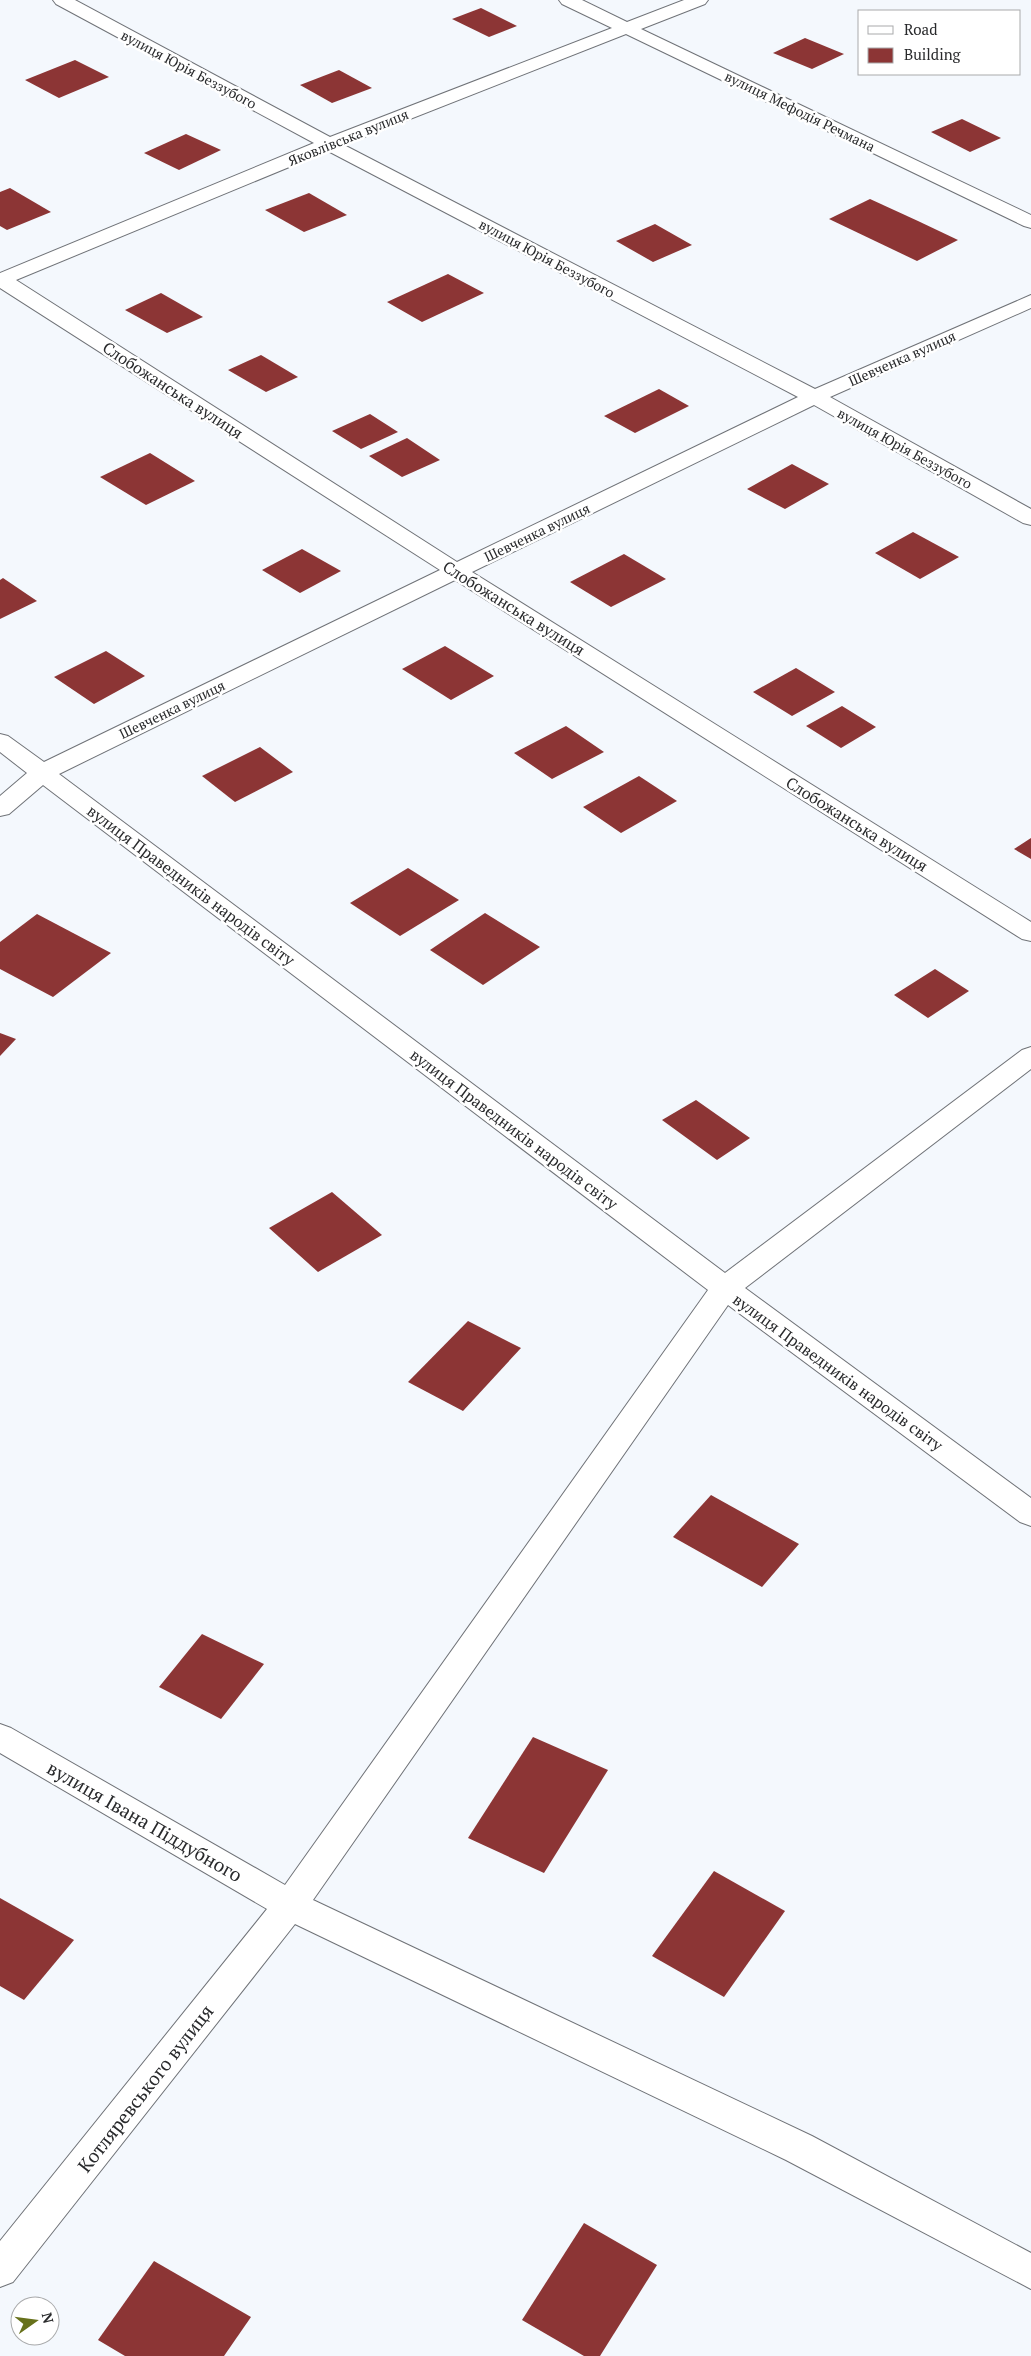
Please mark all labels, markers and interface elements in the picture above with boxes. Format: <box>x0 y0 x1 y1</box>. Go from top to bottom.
legend <box>858 10 1021 75</box>
text: Road <box>904 19 937 39</box>
street label: вулиця Юрія Беззубого <box>118 25 260 113</box>
text: Building <box>904 44 962 64</box>
street label: вулиця Мефодія Речмана <box>722 66 878 156</box>
street label: Яковлівська вулиця <box>285 104 411 170</box>
street label: вулиця Юрія Беззубого <box>476 214 618 302</box>
street label: Шевченка вулиця <box>845 326 959 390</box>
street label: Слобожанська вулиця <box>99 336 247 444</box>
street label: вулиця Юрія Беззубого <box>834 403 976 493</box>
street label: Шевченка вулиця <box>481 498 593 566</box>
street label: Слобожанська вулиця <box>439 555 589 661</box>
street label: Шевченка вулиця <box>116 675 228 743</box>
street label: Слобожанська вулиця <box>782 771 932 877</box>
street label: вулиця Праведників народів світу <box>83 800 300 971</box>
street label: вулиця Праведників народів світу <box>406 1044 623 1215</box>
street label: вулиця Праведників народів світу <box>729 1288 948 1456</box>
street label: вулиця Івана Піддубного <box>43 1755 247 1887</box>
street label: Котляревського вулиця <box>72 1999 218 2177</box>
north arrow <box>10 2296 60 2346</box>
text: N <box>38 2310 59 2326</box>

